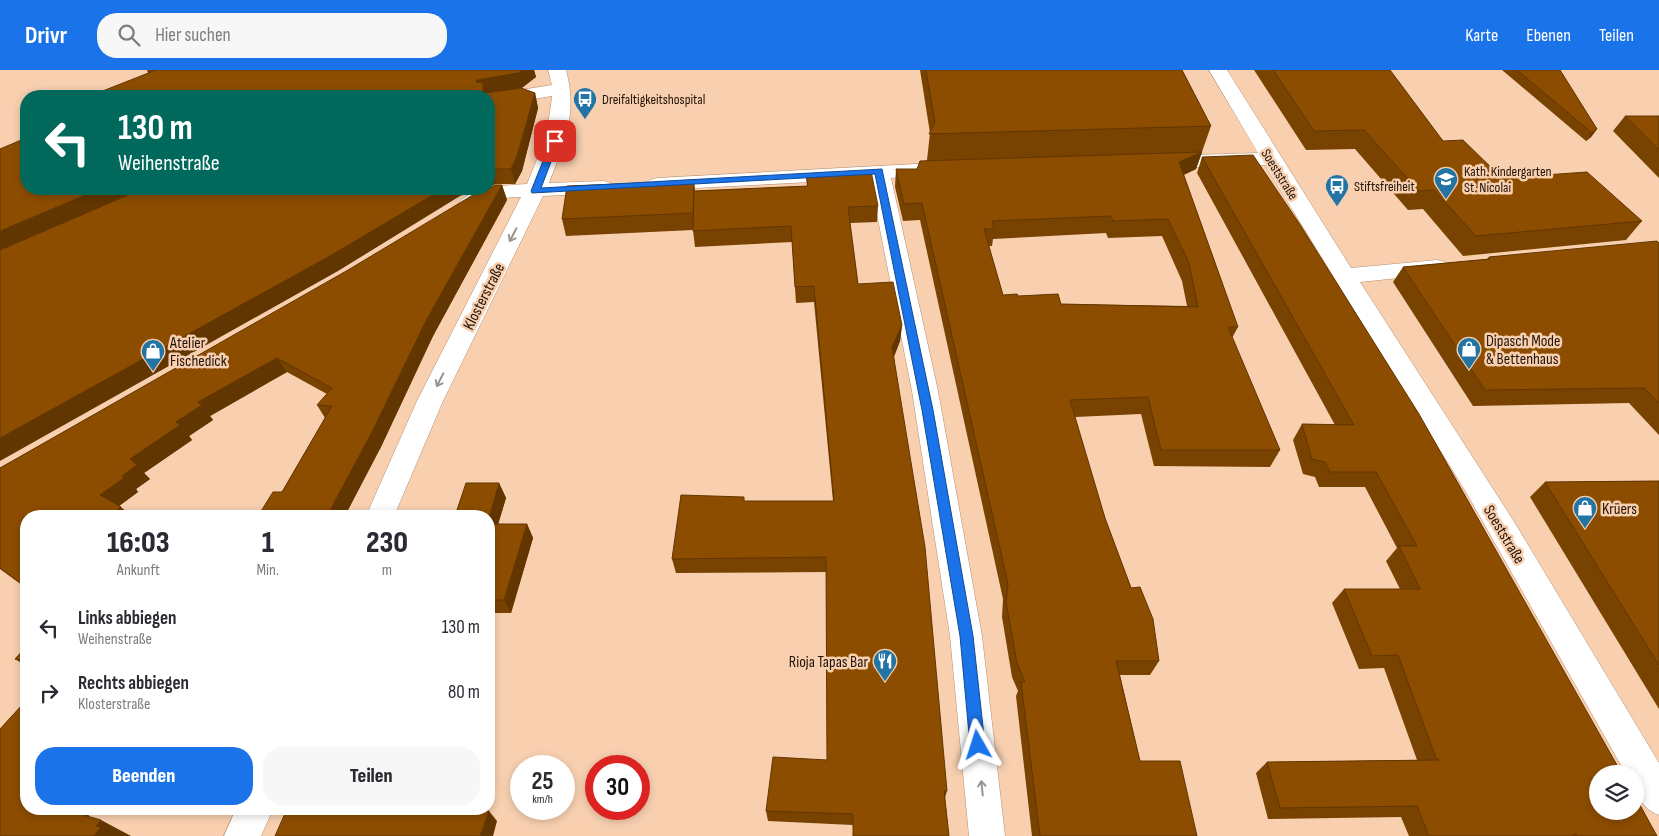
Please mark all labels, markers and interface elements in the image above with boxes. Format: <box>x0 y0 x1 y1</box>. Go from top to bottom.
search box <box>97 13 447 58</box>
text: Drivr <box>25 21 67 50</box>
icon: search <box>115 21 143 49</box>
text: Hier suchen <box>155 24 231 47</box>
text: Karte <box>1465 25 1498 46</box>
text: Ebenen <box>1526 25 1571 46</box>
text: Teilen <box>1599 25 1634 46</box>
bus stop icon: Dreifaltigkeitshospital <box>572 86 598 120</box>
place label: Dreifaltigkeitshospital <box>602 91 705 108</box>
text: 130 m <box>118 107 193 150</box>
icon: left <box>35 110 100 175</box>
pin <box>534 120 576 162</box>
icon: arrive <box>541 127 569 155</box>
street label: Soeststraße <box>1257 146 1302 203</box>
text: Weihenstraße <box>118 150 220 177</box>
place label: Kath. Kindergarten St. Nicolai <box>1464 163 1552 196</box>
school or university icon: Kath. Kindergarten St. Nicolai <box>1433 166 1459 200</box>
bus stop icon: Stiftsfreiheit <box>1324 173 1350 207</box>
place label: Stiftsfreiheit <box>1354 178 1415 195</box>
one-way arrow <box>508 227 518 242</box>
street label: Klosterstraße <box>459 260 509 333</box>
place label: Dipasch Mode & Bettenhaus <box>1486 332 1560 369</box>
place label: Atelier Fischedick <box>169 334 227 371</box>
shop icon: Dipasch Mode & Bettenhaus <box>1456 336 1482 370</box>
shop icon: Atelier Fischedick <box>140 338 166 372</box>
one-way arrow <box>435 372 444 387</box>
shop icon: Krüers <box>1572 495 1598 529</box>
place label: Krüers <box>1602 500 1637 519</box>
street label: Soeststraße <box>1479 502 1529 567</box>
text: 16:03 <box>107 525 170 561</box>
text: 1 <box>262 525 274 561</box>
text: 230 <box>366 525 408 561</box>
text: Ankunft <box>117 561 160 580</box>
text: Min. <box>257 561 279 580</box>
text: m <box>382 561 392 580</box>
text: Links abbiegen <box>78 607 176 630</box>
icon: left <box>35 614 63 642</box>
text: 130 m <box>442 616 480 639</box>
text: Weihenstraße <box>78 630 152 649</box>
restaurant icon: Rioja Tapas Bar <box>872 648 898 682</box>
place label: Rioja Tapas Bar <box>789 653 868 672</box>
text: Rechts abbiegen <box>78 672 189 695</box>
icon: right <box>35 679 63 707</box>
text: 80 m <box>448 681 480 704</box>
text: Klosterstraße <box>78 695 150 714</box>
position arrow <box>951 718 1003 770</box>
button: Beenden <box>35 747 253 805</box>
button: Teilen <box>263 747 480 805</box>
speed limit sign: 30 <box>585 755 650 820</box>
map controls <box>1589 765 1644 820</box>
button: layers <box>1589 765 1644 820</box>
text: 25 <box>532 766 553 797</box>
one-way arrow <box>977 780 987 796</box>
text: km/h <box>532 792 553 807</box>

